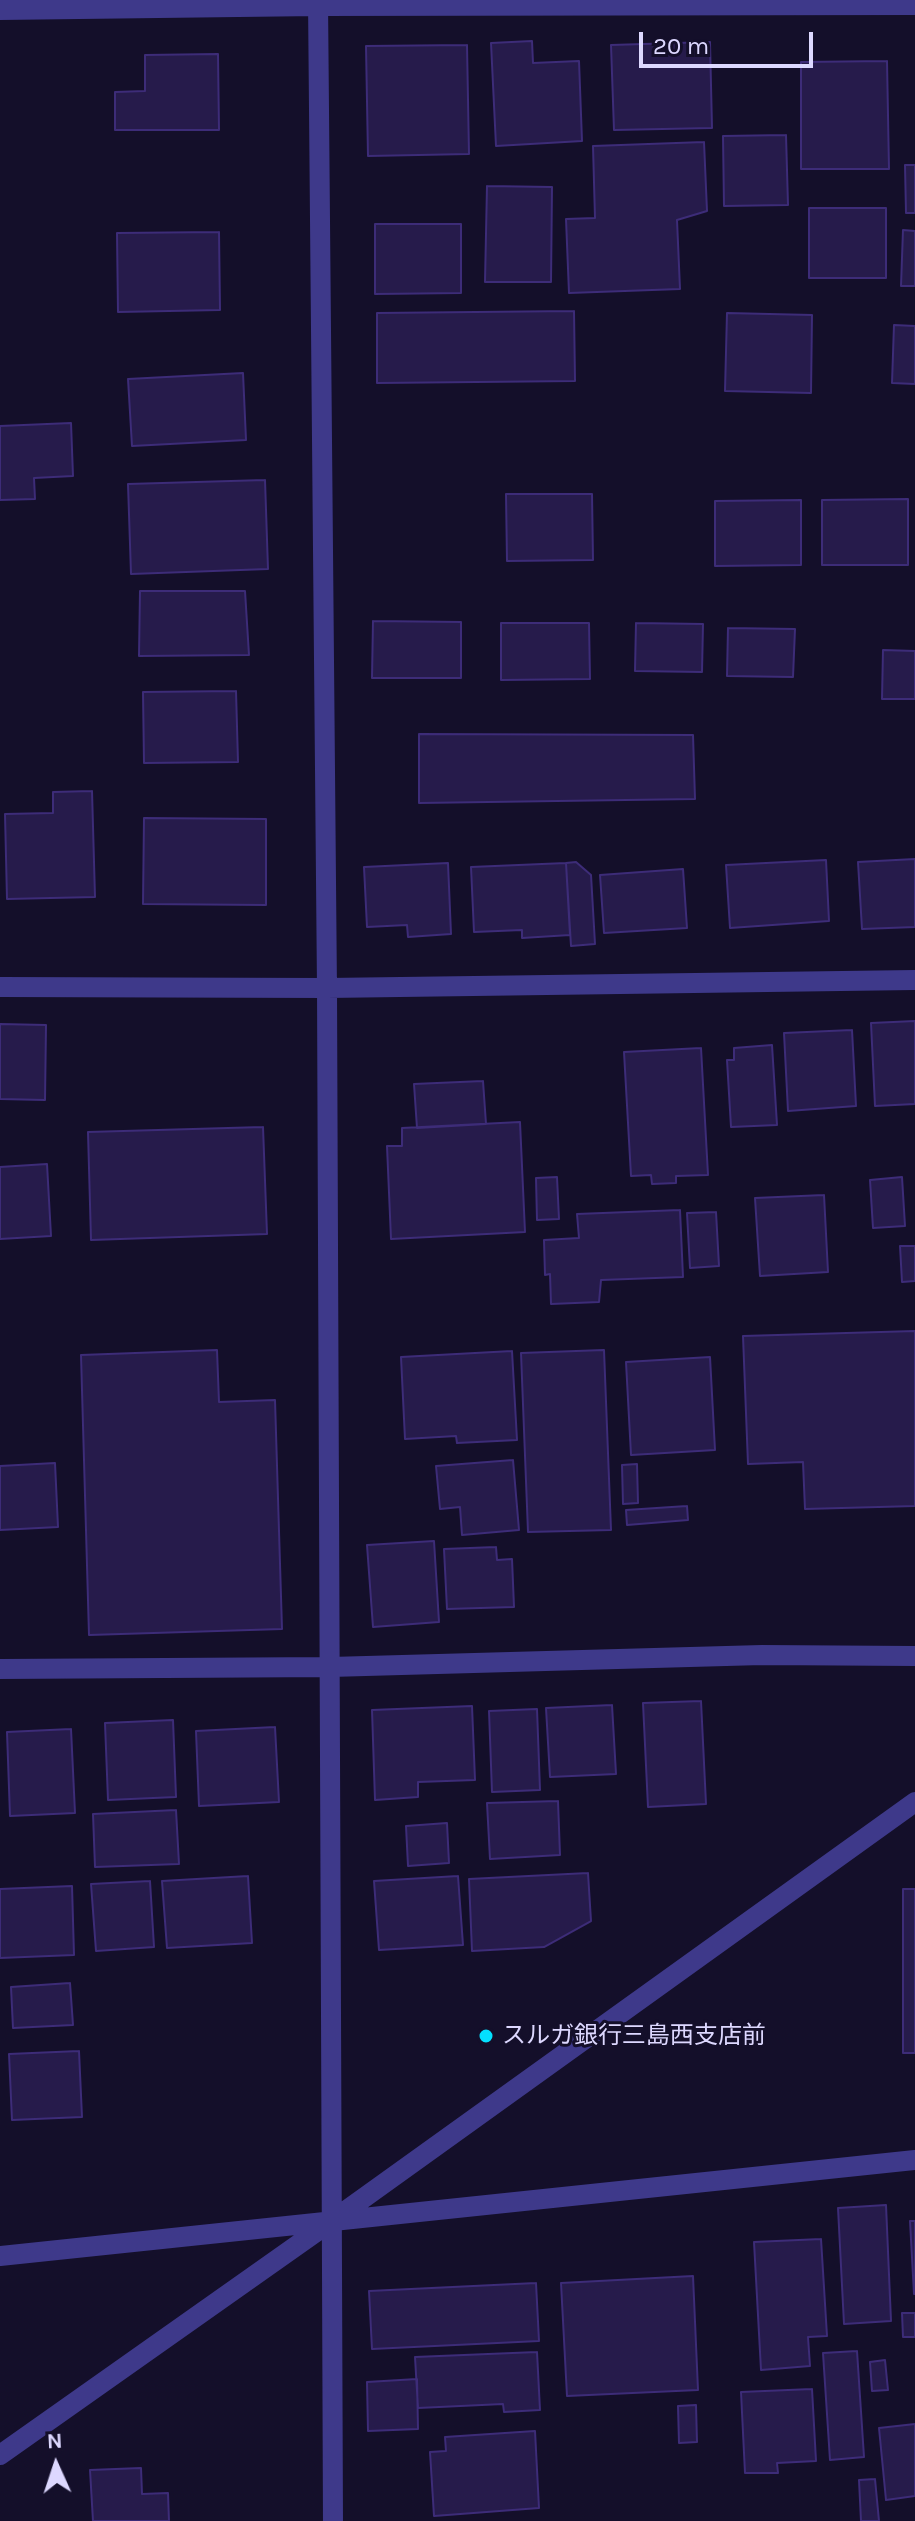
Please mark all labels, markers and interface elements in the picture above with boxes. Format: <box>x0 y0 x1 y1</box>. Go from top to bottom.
scale bar <box>643 16 817 66</box>
text: 20 m <box>653 32 709 60</box>
place label: スルガ銀行三島西支店前 <box>502 2022 766 2050</box>
marker: スルガ銀行三島西支店前 <box>477 2027 495 2045</box>
north arrow <box>16 2425 96 2505</box>
text: N <box>46 2428 63 2454</box>

